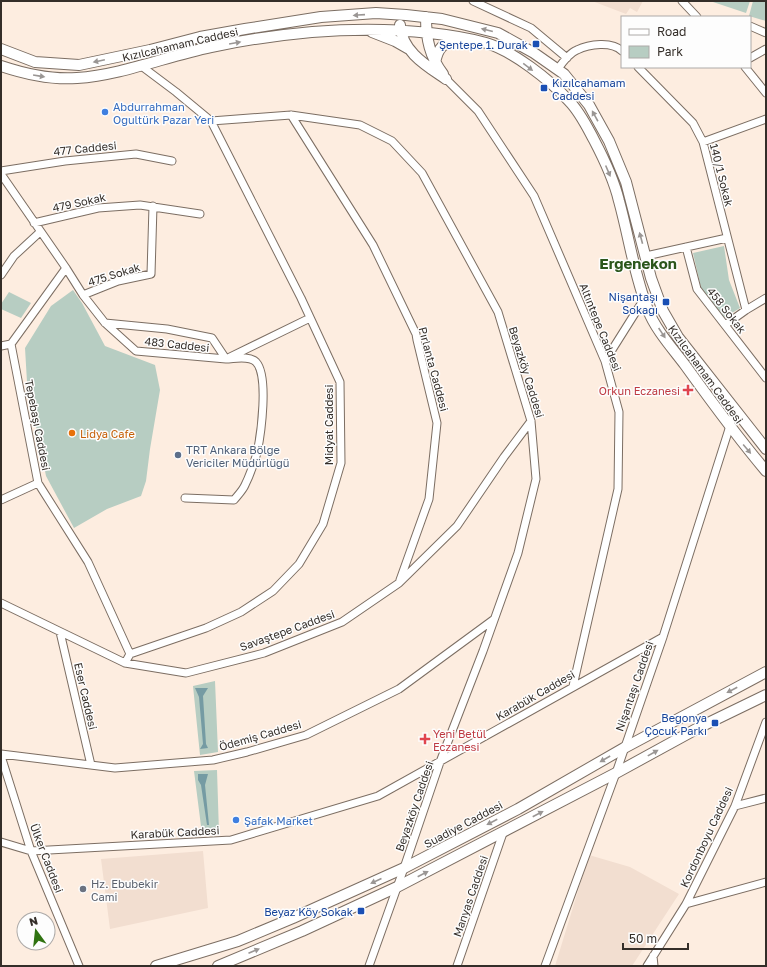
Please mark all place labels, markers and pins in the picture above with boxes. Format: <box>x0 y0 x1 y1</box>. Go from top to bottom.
place label: Şentepe 1. Durak <box>439 38 528 51</box>
marker: Şentepe 1. Durak <box>531 39 541 49</box>
place label: Kızılcahamam Caddesi <box>552 76 625 102</box>
marker: Kızılcahamam Caddesi <box>539 83 549 93</box>
place label: Abdurrahman Oğultürk Pazar Yeri <box>113 100 214 126</box>
marker: Abdurrahman Oğultürk Pazar Yeri <box>100 107 110 117</box>
place label: Nişantaşı Sokağı <box>609 290 658 316</box>
marker: Nişantaşı Sokağı <box>661 297 671 307</box>
place label: Orkun Eczanesi <box>599 384 680 397</box>
marker: Orkun Eczanesi <box>683 385 693 395</box>
place label: Lidya Cafe <box>80 427 135 440</box>
marker: Lidya Cafe <box>67 428 77 438</box>
place label: TRT Ankara Bölge Vericiler Müdürlüğü <box>186 443 290 469</box>
marker: TRT Ankara Bölge Vericiler Müdürlüğü <box>173 450 183 460</box>
place label: Begonya Çocuk Parkı <box>645 711 707 737</box>
marker: Begonya Çocuk Parkı <box>710 718 720 728</box>
place label: Yeni Betül Eczanesi <box>433 727 487 753</box>
marker: Yeni Betül Eczanesi <box>420 734 430 744</box>
place label: Şafak Market <box>244 814 313 827</box>
marker: Şafak Market <box>231 815 241 825</box>
place label: Hz. Ebubekir Cami <box>91 877 159 903</box>
marker: Hz. Ebubekir Cami <box>78 884 88 894</box>
place label: Beyaz Köy Sokak <box>264 905 353 918</box>
marker: Beyaz Köy Sokak <box>356 906 366 916</box>

